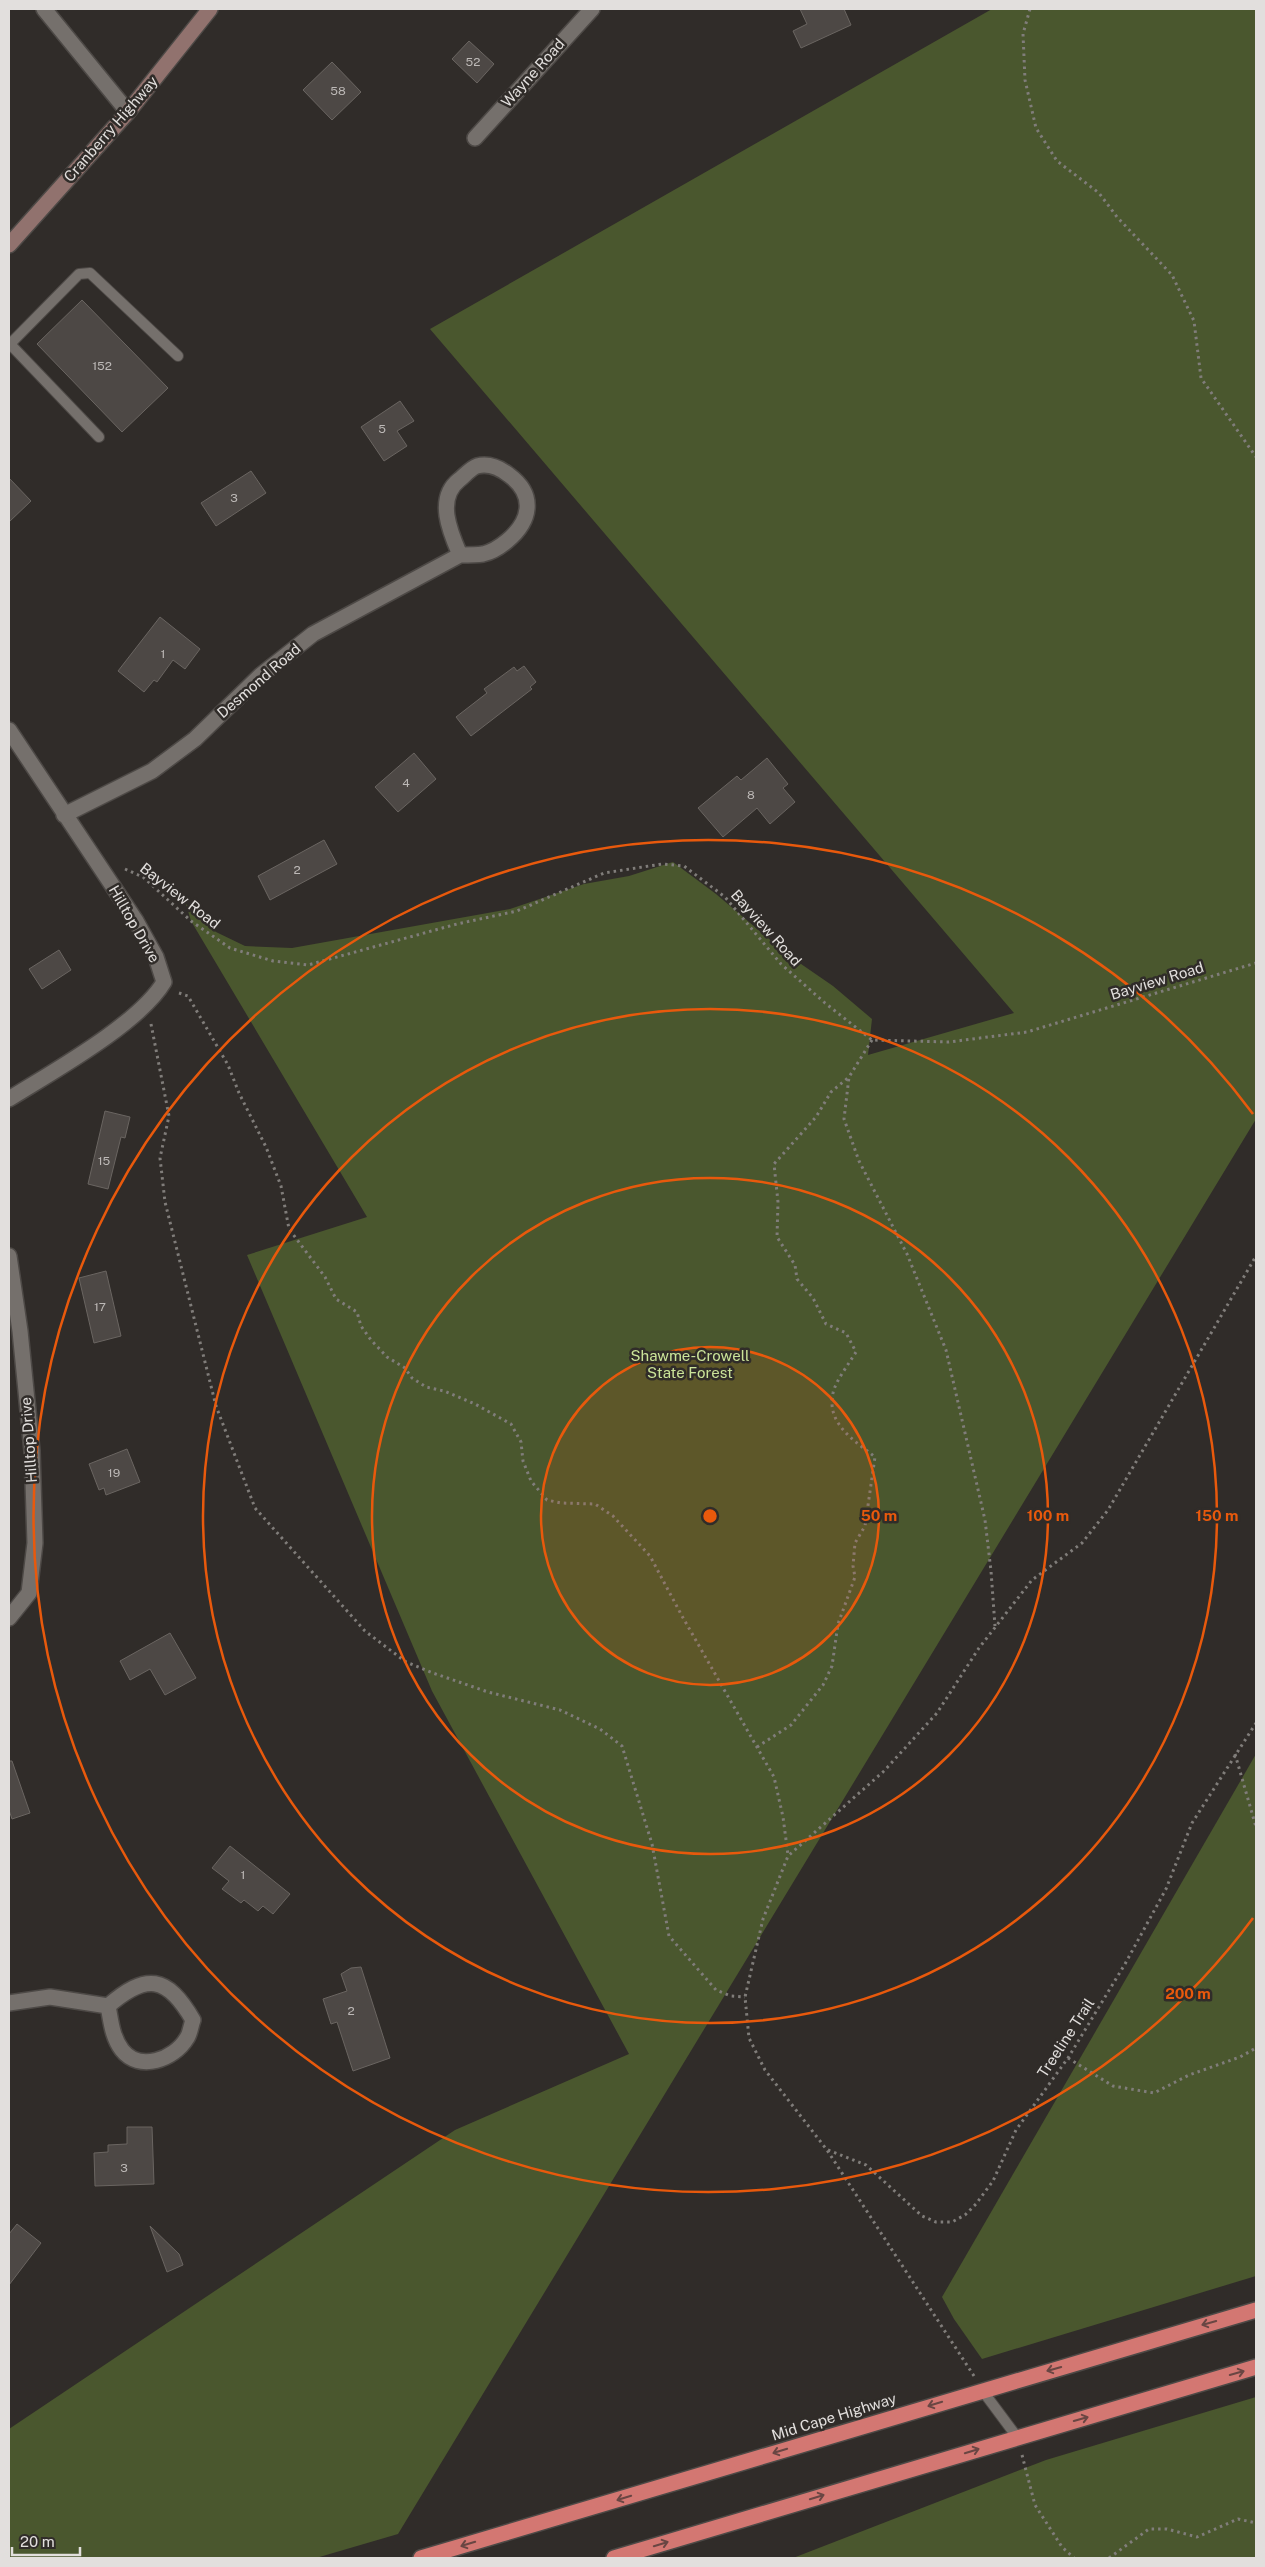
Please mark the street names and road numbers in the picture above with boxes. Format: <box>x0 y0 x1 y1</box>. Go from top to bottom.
street label: Wayne Road <box>498 35 568 110</box>
street label: Cranberry Highway <box>60 72 161 185</box>
street label: Desmond Road <box>214 640 304 721</box>
street label: Bayview Road <box>137 859 224 932</box>
street label: Hilltop Drive <box>106 882 163 965</box>
street label: Bayview Road <box>728 886 805 969</box>
street label: Bayview Road <box>1108 958 1206 1003</box>
street label: Hilltop Drive <box>17 1396 40 1484</box>
street label: Treeline Trail <box>1034 1995 1097 2080</box>
street label: Mid Cape Highway <box>769 2389 898 2444</box>

